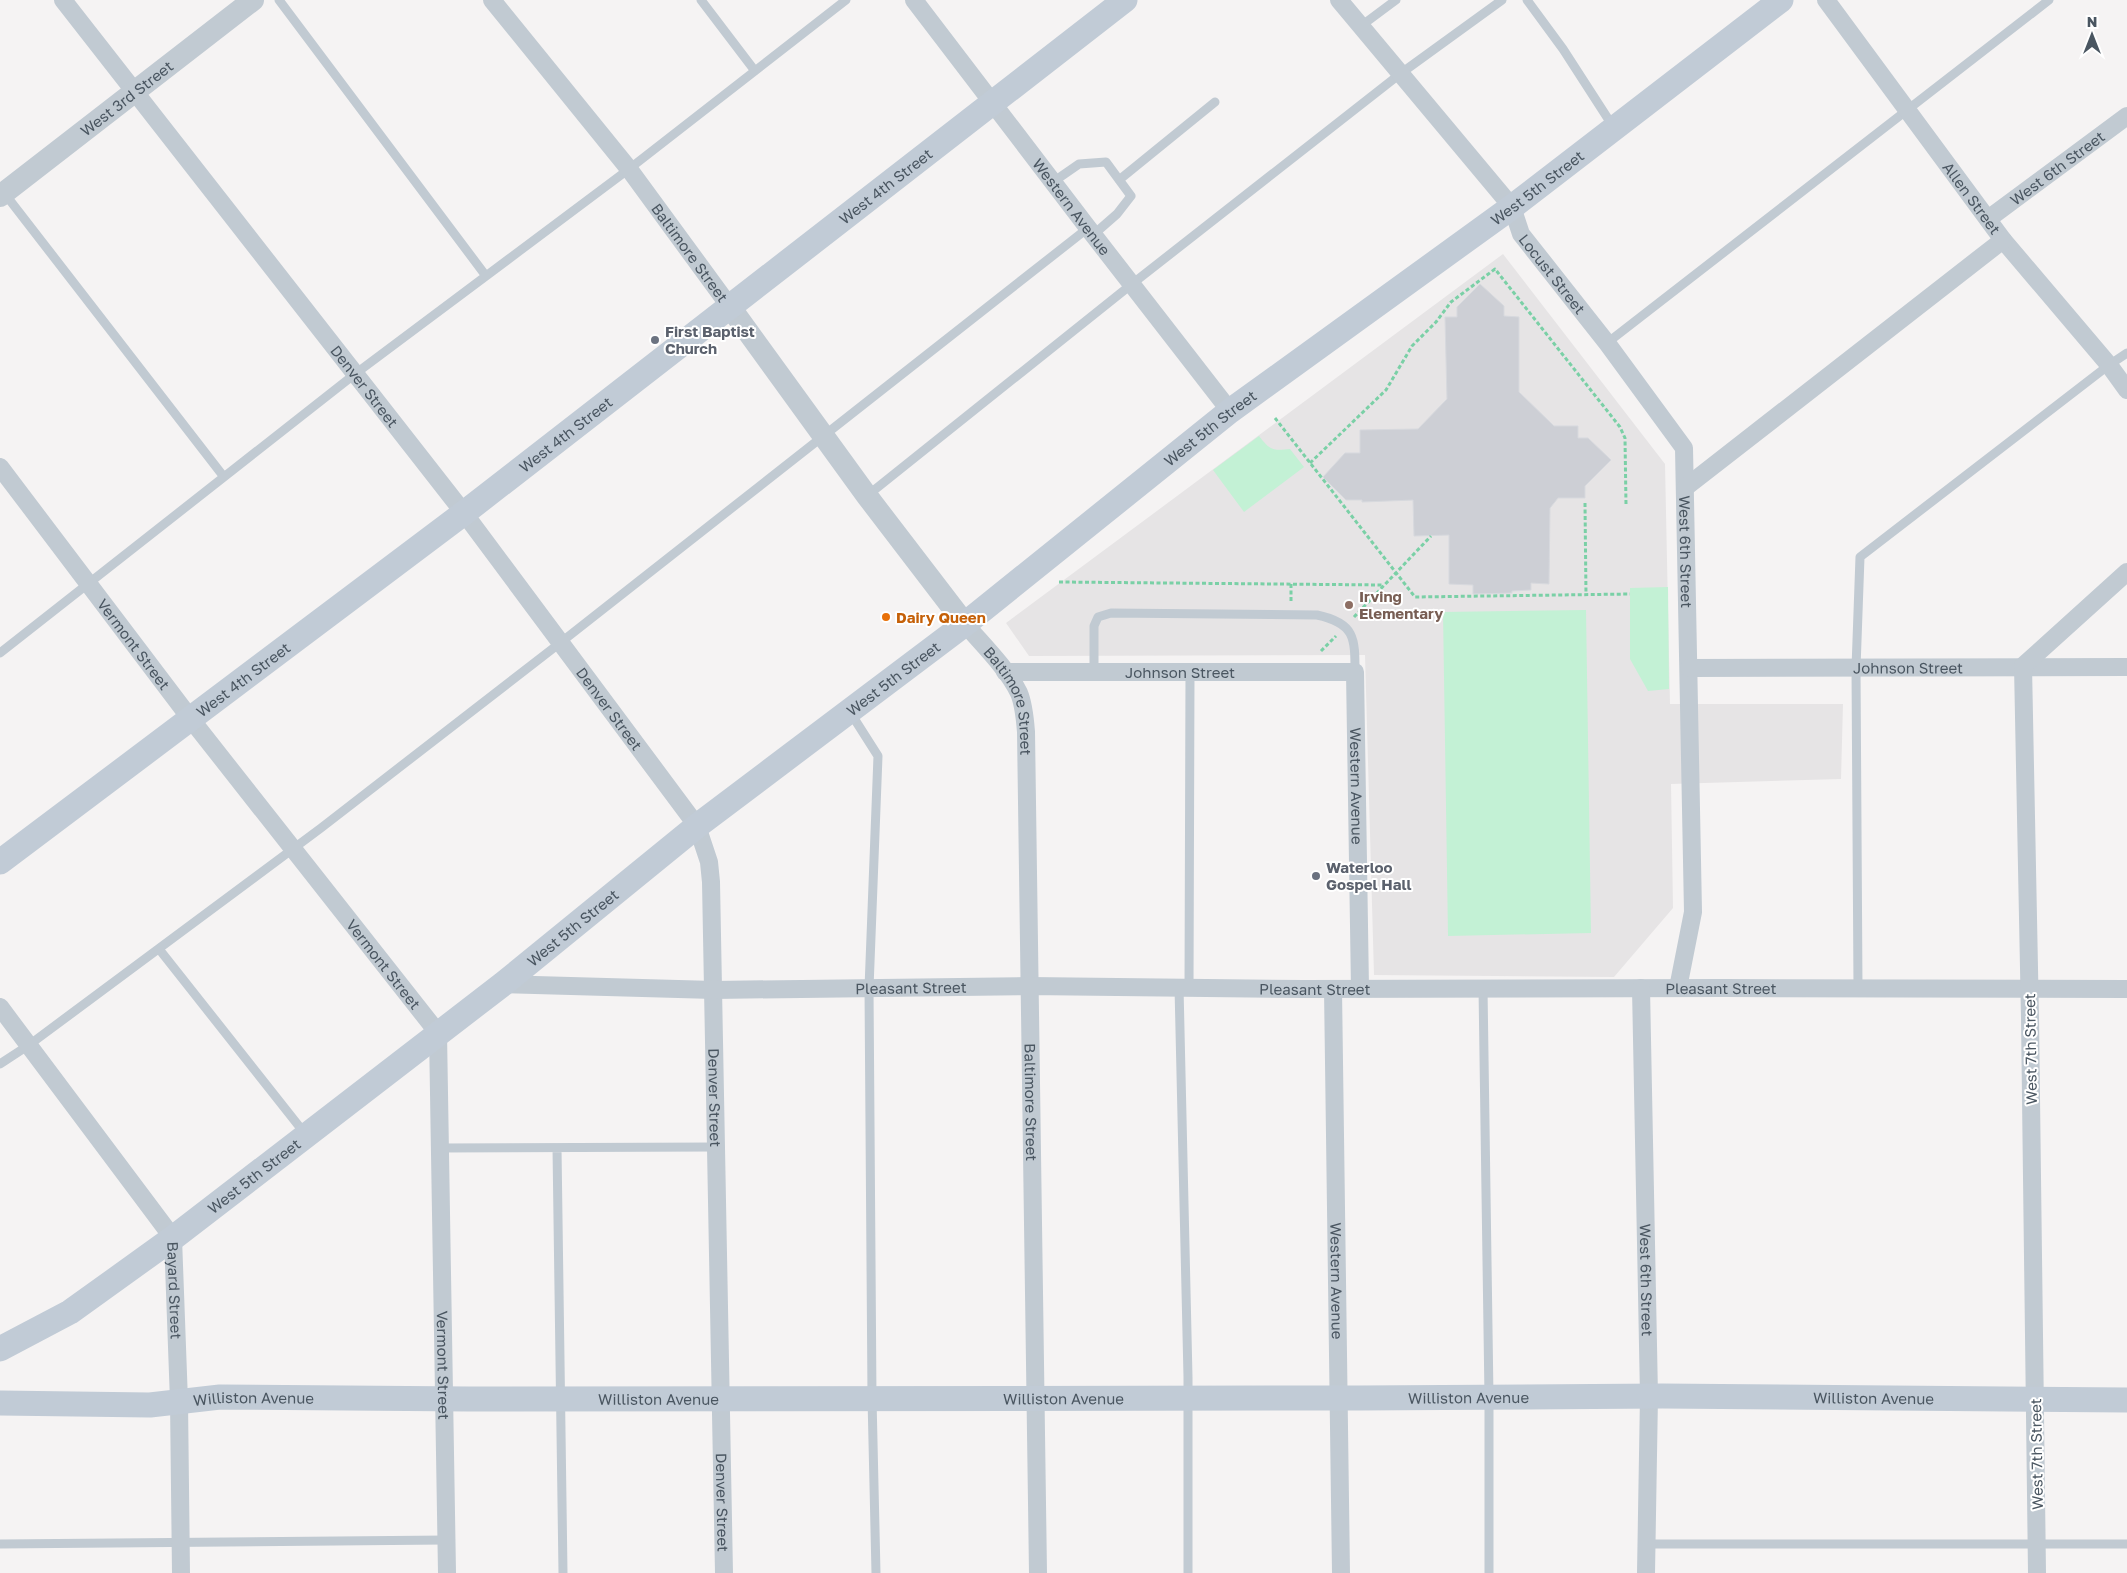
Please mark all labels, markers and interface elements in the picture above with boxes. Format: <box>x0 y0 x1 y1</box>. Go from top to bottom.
north arrow <box>2067 10 2117 60</box>
text: N <box>2087 13 2097 30</box>
street label: West 3rd Street <box>77 57 176 139</box>
street label: West 6th Street <box>2006 127 2108 209</box>
street label: West 4th Street <box>835 144 935 228</box>
street label: West 5th Street <box>1487 146 1587 229</box>
street label: Western Avenue <box>1029 155 1115 259</box>
street label: Allen Street <box>1939 158 2005 238</box>
street label: Baltimore Street <box>648 200 732 305</box>
street label: Locust Street <box>1515 230 1590 317</box>
place label: First Baptist Church <box>665 322 755 357</box>
marker: First Baptist Church <box>649 334 661 346</box>
street label: Denver Street <box>327 341 402 431</box>
street label: West 5th Street <box>1160 386 1260 470</box>
street label: West 4th Street <box>515 393 616 476</box>
street label: West 6th Street <box>1676 495 1696 608</box>
place label: Irving Elementary <box>1359 587 1443 622</box>
street label: Vermont Street <box>94 595 174 693</box>
marker: Irving Elementary <box>1343 599 1355 611</box>
place label: Dairy Queen <box>896 608 986 626</box>
marker: Dairy Queen <box>880 611 892 623</box>
street label: West 5th Street <box>843 637 943 719</box>
street label: West 4th Street <box>192 638 293 720</box>
street label: Baltimore Street <box>980 643 1035 755</box>
street label: Johnson Street <box>1853 658 1963 677</box>
street label: Johnson Street <box>1125 663 1235 681</box>
street label: Denver Street <box>573 664 646 754</box>
street label: Western Avenue <box>1347 727 1367 845</box>
place label: Waterloo Gospel Hall <box>1326 858 1411 893</box>
marker: Waterloo Gospel Hall <box>1310 870 1322 882</box>
street label: West 5th Street <box>523 885 622 970</box>
street label: Vermont Street <box>343 916 425 1013</box>
street label: Pleasant Street <box>855 978 967 997</box>
street label: Pleasant Street <box>1665 979 1777 997</box>
street label: Pleasant Street <box>1259 980 1371 998</box>
street label: West 7th Street <box>2020 993 2040 1105</box>
street label: Baltimore Street <box>1021 1043 1041 1161</box>
street label: Denver Street <box>705 1048 725 1147</box>
street label: West 5th Street <box>204 1134 304 1217</box>
street label: Western Avenue <box>1327 1222 1347 1340</box>
street label: West 6th Street <box>1637 1223 1657 1337</box>
street label: Bayard Street <box>164 1241 186 1340</box>
street label: Vermont Street <box>434 1310 453 1420</box>
street label: Williston Avenue <box>192 1388 314 1409</box>
street label: Williston Avenue <box>1408 1388 1529 1407</box>
street label: Williston Avenue <box>1813 1388 1934 1407</box>
street label: Williston Avenue <box>1003 1389 1124 1407</box>
street label: Williston Avenue <box>598 1390 719 1408</box>
street label: West 7th Street <box>2026 1398 2046 1510</box>
street label: Denver Street <box>713 1453 733 1552</box>

